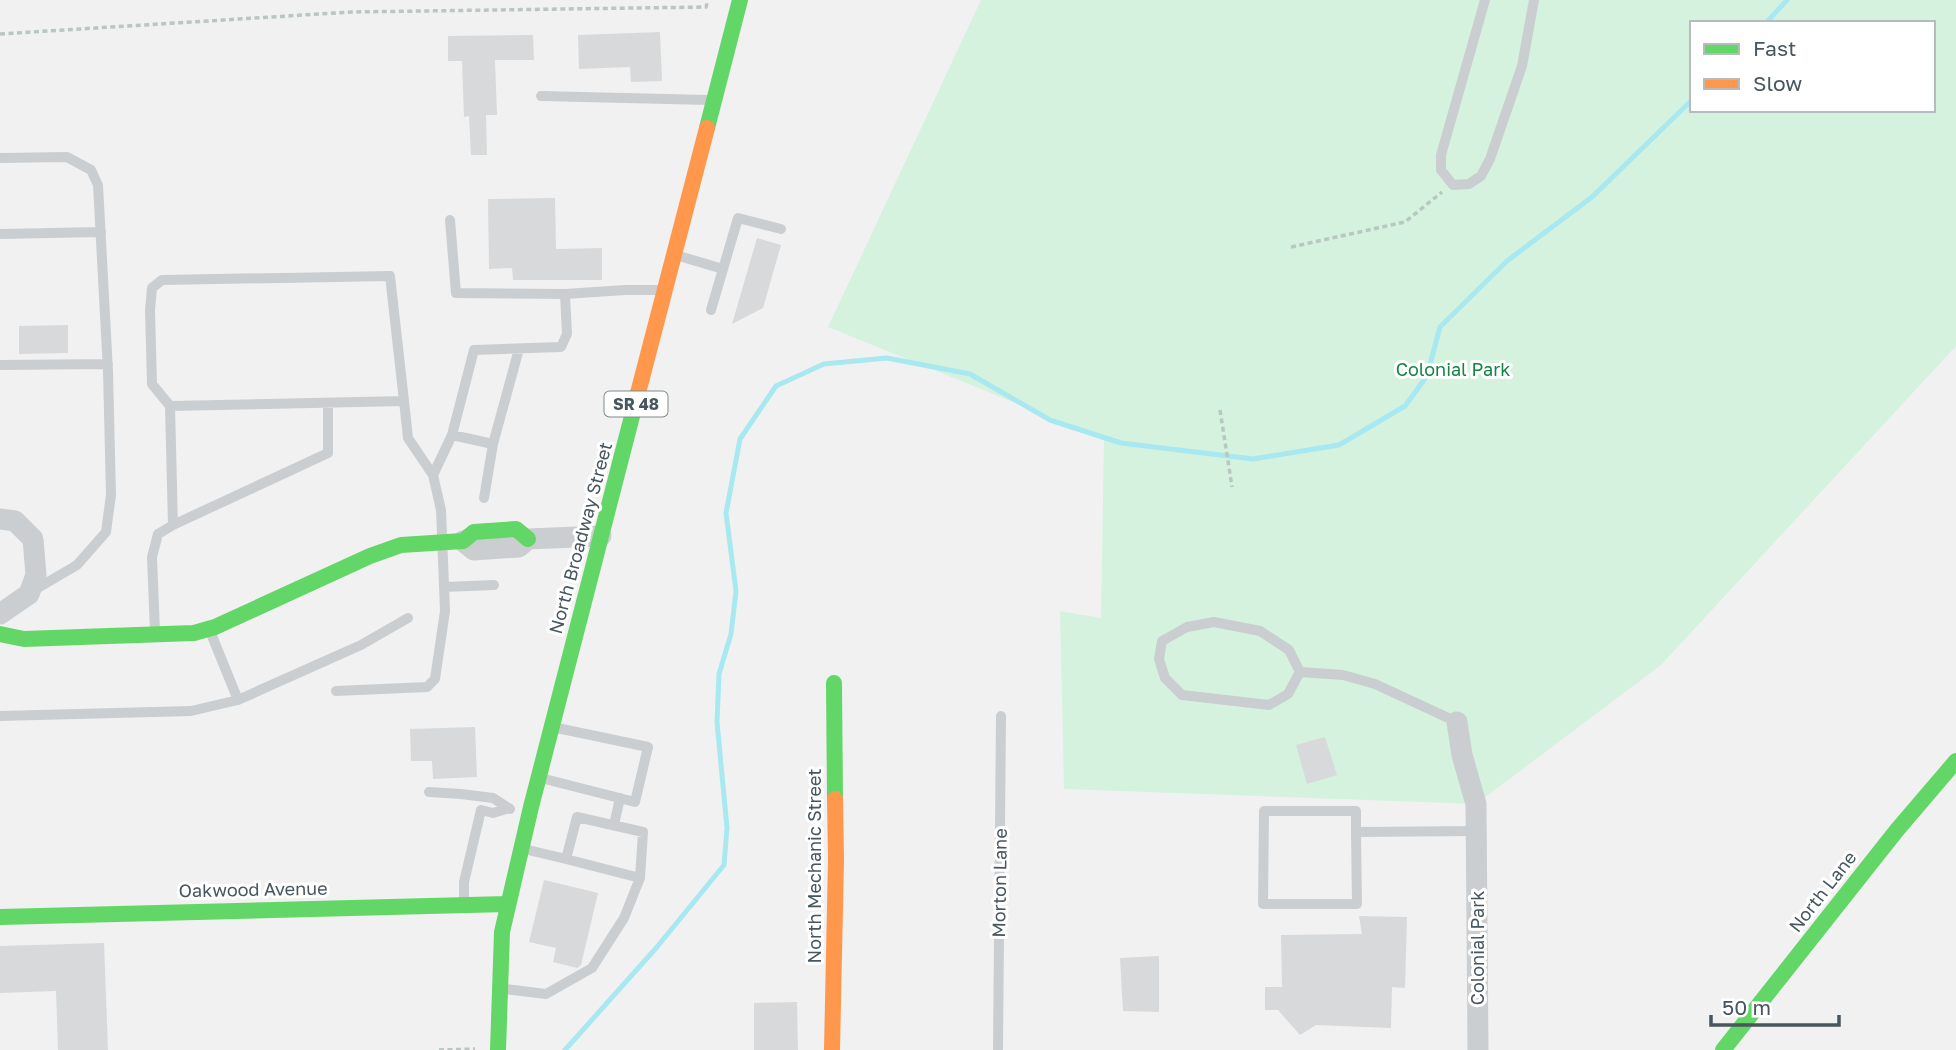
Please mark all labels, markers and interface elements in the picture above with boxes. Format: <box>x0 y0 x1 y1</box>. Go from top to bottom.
legend <box>1690 21 1935 112</box>
text: Fast <box>1753 35 1796 61</box>
text: Slow <box>1753 70 1802 96</box>
park label: Colonial Park <box>1396 358 1510 380</box>
road number: SR 48 <box>604 392 668 416</box>
street label: North Broadway Street <box>544 440 616 636</box>
street label: North Mechanic Street <box>803 768 825 964</box>
street label: Morton Lane <box>987 828 1011 938</box>
street label: North Lane <box>1784 846 1861 936</box>
street label: Oakwood Avenue <box>178 877 328 901</box>
street label: Colonial Park <box>1466 891 1488 1005</box>
scale bar <box>1711 984 1839 1028</box>
text: 50 m <box>1722 994 1771 1020</box>

